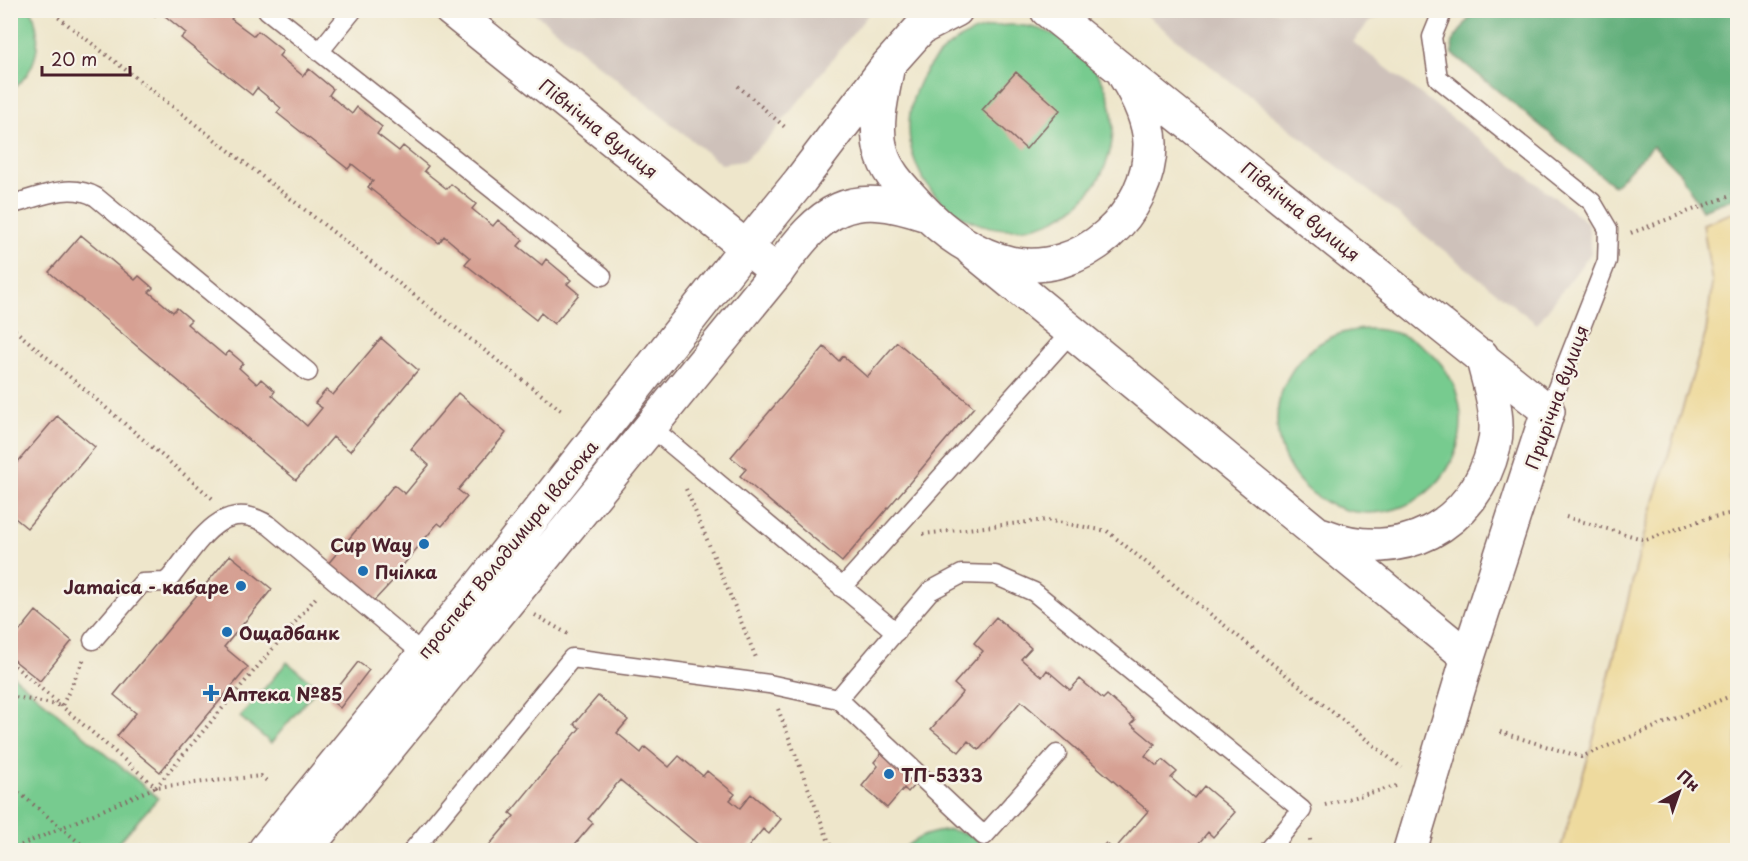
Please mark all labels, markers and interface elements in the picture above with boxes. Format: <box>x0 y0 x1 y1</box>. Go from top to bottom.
scale bar <box>42 39 130 77</box>
text: 20 m <box>51 45 97 72</box>
street label: Північна вулиця <box>534 72 664 184</box>
street label: Північна вулиця <box>1236 155 1366 267</box>
street label: Прирічна вулиця <box>1517 321 1595 473</box>
street label: проспект Володимира Івасюка <box>410 433 604 664</box>
place label: Cup Way <box>330 531 412 558</box>
marker: Cup Way <box>417 537 431 551</box>
place label: Пчілка <box>375 558 437 585</box>
marker: Пчілка <box>356 564 370 578</box>
place label: Jamaica - кабаре <box>63 573 229 600</box>
marker: Jamaica - кабаре <box>234 579 248 593</box>
place label: Ощадбанк <box>239 619 340 646</box>
marker: Ощадбанк <box>220 625 234 639</box>
place label: Аптека №85 <box>223 680 343 707</box>
marker: Аптека №85 <box>204 686 218 700</box>
place label: ТП-5333 <box>901 761 983 788</box>
north arrow <box>1649 762 1709 822</box>
text: Пн <box>1673 763 1706 796</box>
marker: ТП-5333 <box>882 767 896 781</box>

